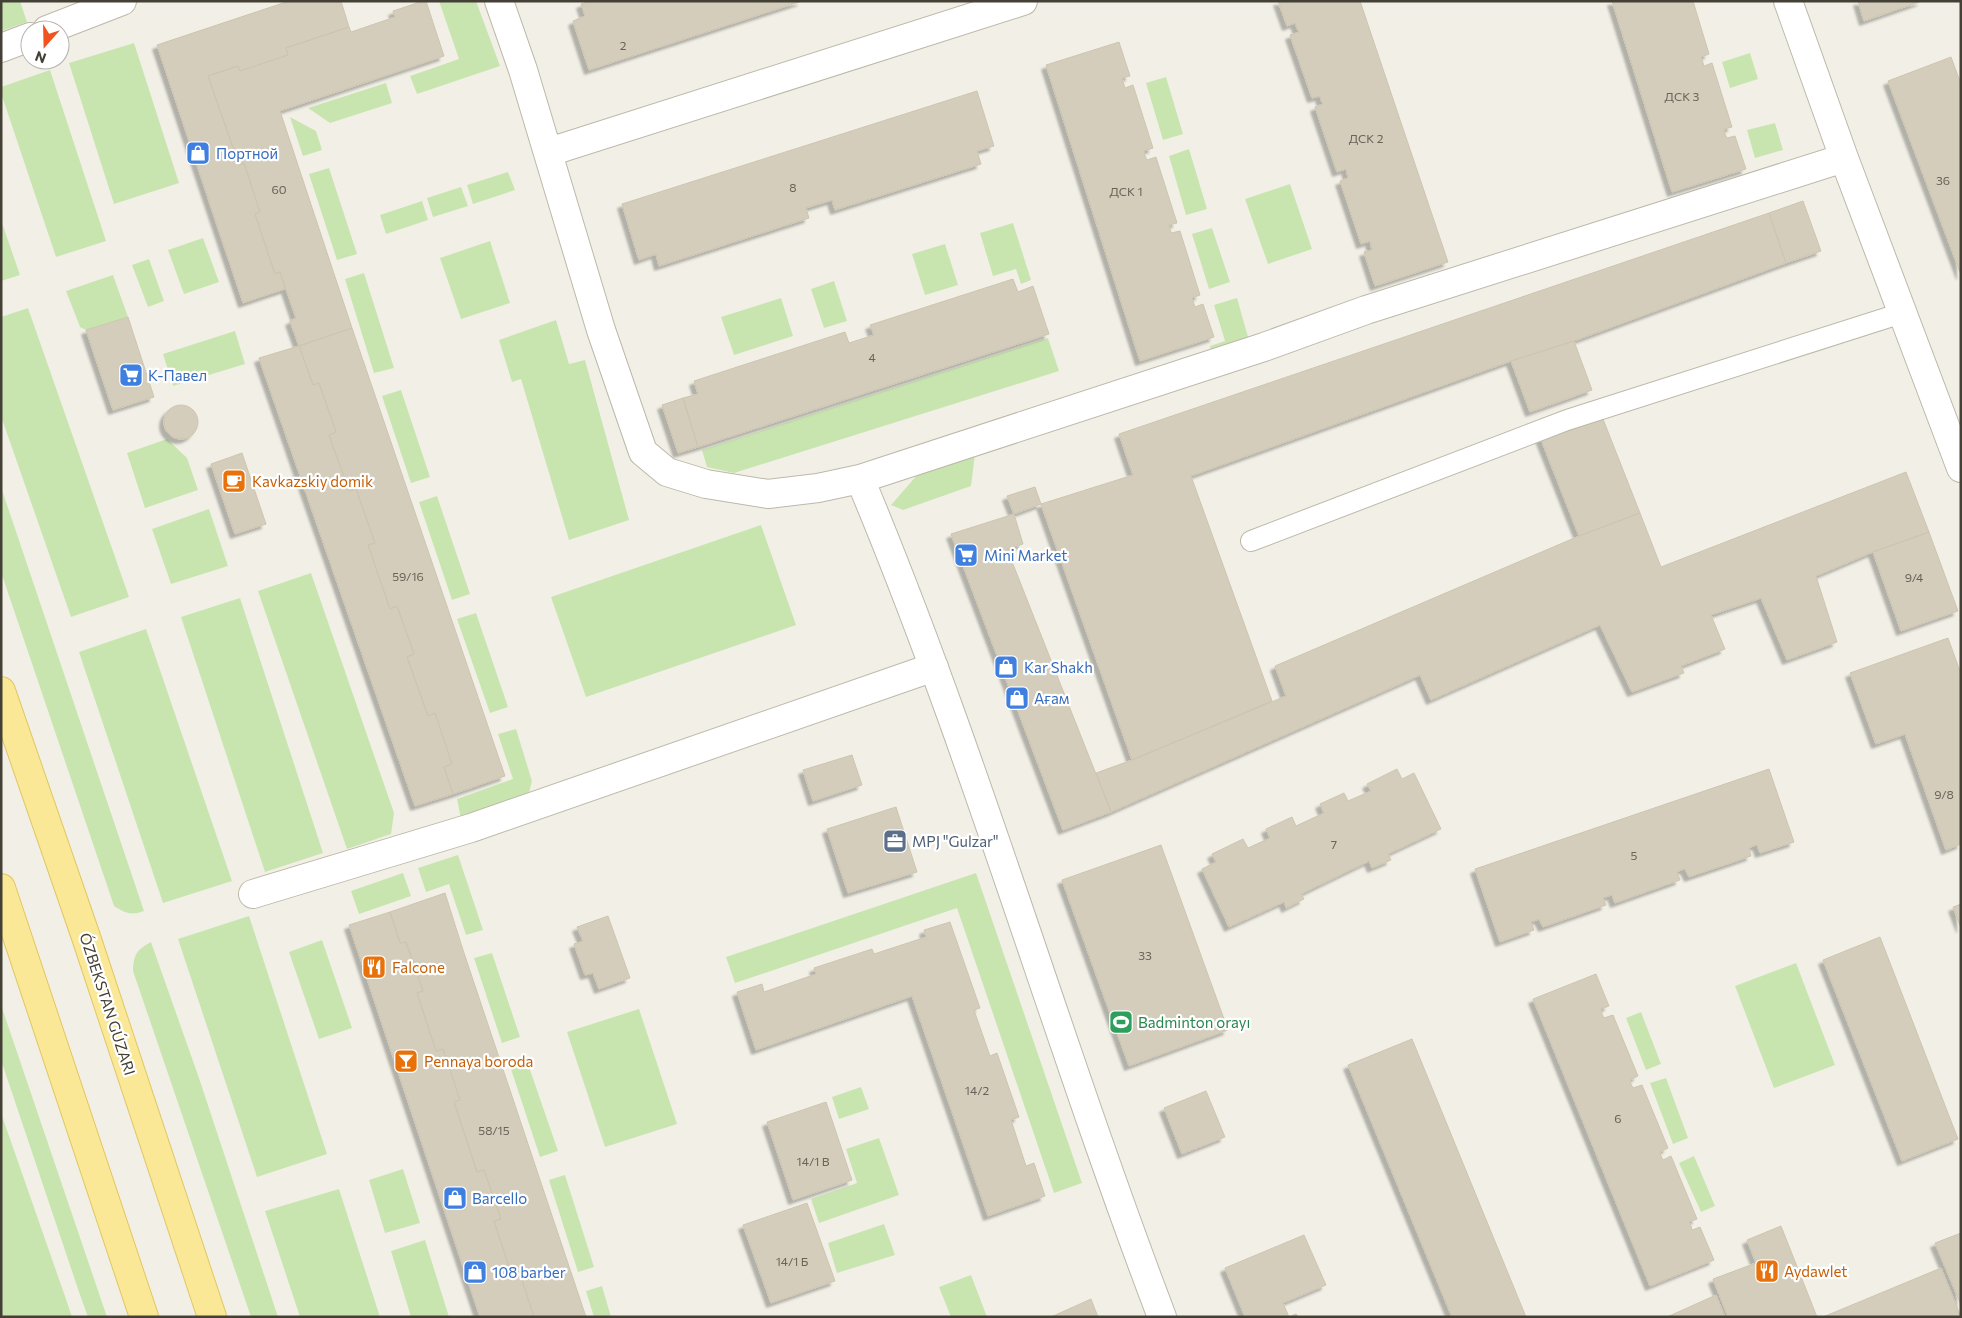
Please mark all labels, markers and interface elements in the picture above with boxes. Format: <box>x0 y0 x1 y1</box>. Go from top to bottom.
north arrow <box>20 20 70 70</box>
house number: 2 <box>620 38 627 52</box>
text: N <box>33 48 48 67</box>
house number: ДСК 3 <box>1665 89 1700 103</box>
house number: ДСК 2 <box>1349 131 1384 145</box>
shop icon: Портной <box>185 140 211 166</box>
place label: Портной <box>216 144 278 162</box>
house number: 36 <box>1936 173 1950 187</box>
house number: 8 <box>789 180 797 194</box>
house number: 60 <box>271 182 287 196</box>
house number: ДСК 1 <box>1109 184 1143 198</box>
house number: 4 <box>868 350 876 364</box>
supermarket icon: К-Павел <box>118 362 144 388</box>
place label: К-Павел <box>148 366 207 384</box>
cafe icon: Kavkazskiy domik <box>221 468 247 494</box>
place label: Kavkazskiy domik <box>252 472 373 490</box>
supermarket icon: Mini Market <box>953 542 979 568</box>
place label: Mini Market <box>984 546 1067 564</box>
house number: 59/16 <box>392 569 424 583</box>
house number: 9/4 <box>1905 570 1923 584</box>
shop icon: Kar Shakh <box>993 654 1019 680</box>
place label: Kar Shakh <box>1024 658 1093 676</box>
shop icon: Ағам <box>1004 685 1030 711</box>
place label: Ағам <box>1034 689 1069 707</box>
house number: 9/8 <box>1934 787 1954 801</box>
office icon: MPJ "Gulzar" <box>882 828 908 854</box>
place label: MPJ "Gulzar" <box>912 832 999 850</box>
house number: 7 <box>1331 837 1337 851</box>
house number: 5 <box>1631 848 1638 862</box>
street label: ÓZBEKSTAN GÚZARI <box>76 930 140 1078</box>
house number: 33 <box>1138 948 1152 962</box>
restaurant icon: Falcone <box>361 954 387 980</box>
place label: Falcone <box>392 958 445 976</box>
sports icon: Badminton orayı <box>1108 1009 1134 1035</box>
place label: Badminton orayı <box>1138 1013 1250 1031</box>
bar icon: Pennaya boroda <box>393 1048 419 1074</box>
place label: Pennaya boroda <box>424 1052 533 1070</box>
house number: 14/2 <box>965 1083 990 1097</box>
house number: 6 <box>1614 1111 1622 1125</box>
house number: 58/15 <box>478 1123 510 1137</box>
house number: 14/1 В <box>797 1154 830 1168</box>
shop icon: Barcello <box>442 1185 468 1211</box>
place label: Barcello <box>472 1189 527 1207</box>
house number: 14/1 Б <box>776 1254 809 1268</box>
restaurant icon: Aydawlet <box>1754 1258 1780 1284</box>
shop icon: 108 barber <box>462 1259 488 1285</box>
place label: Aydawlet <box>1784 1262 1847 1280</box>
place label: 108 barber <box>492 1263 566 1281</box>

